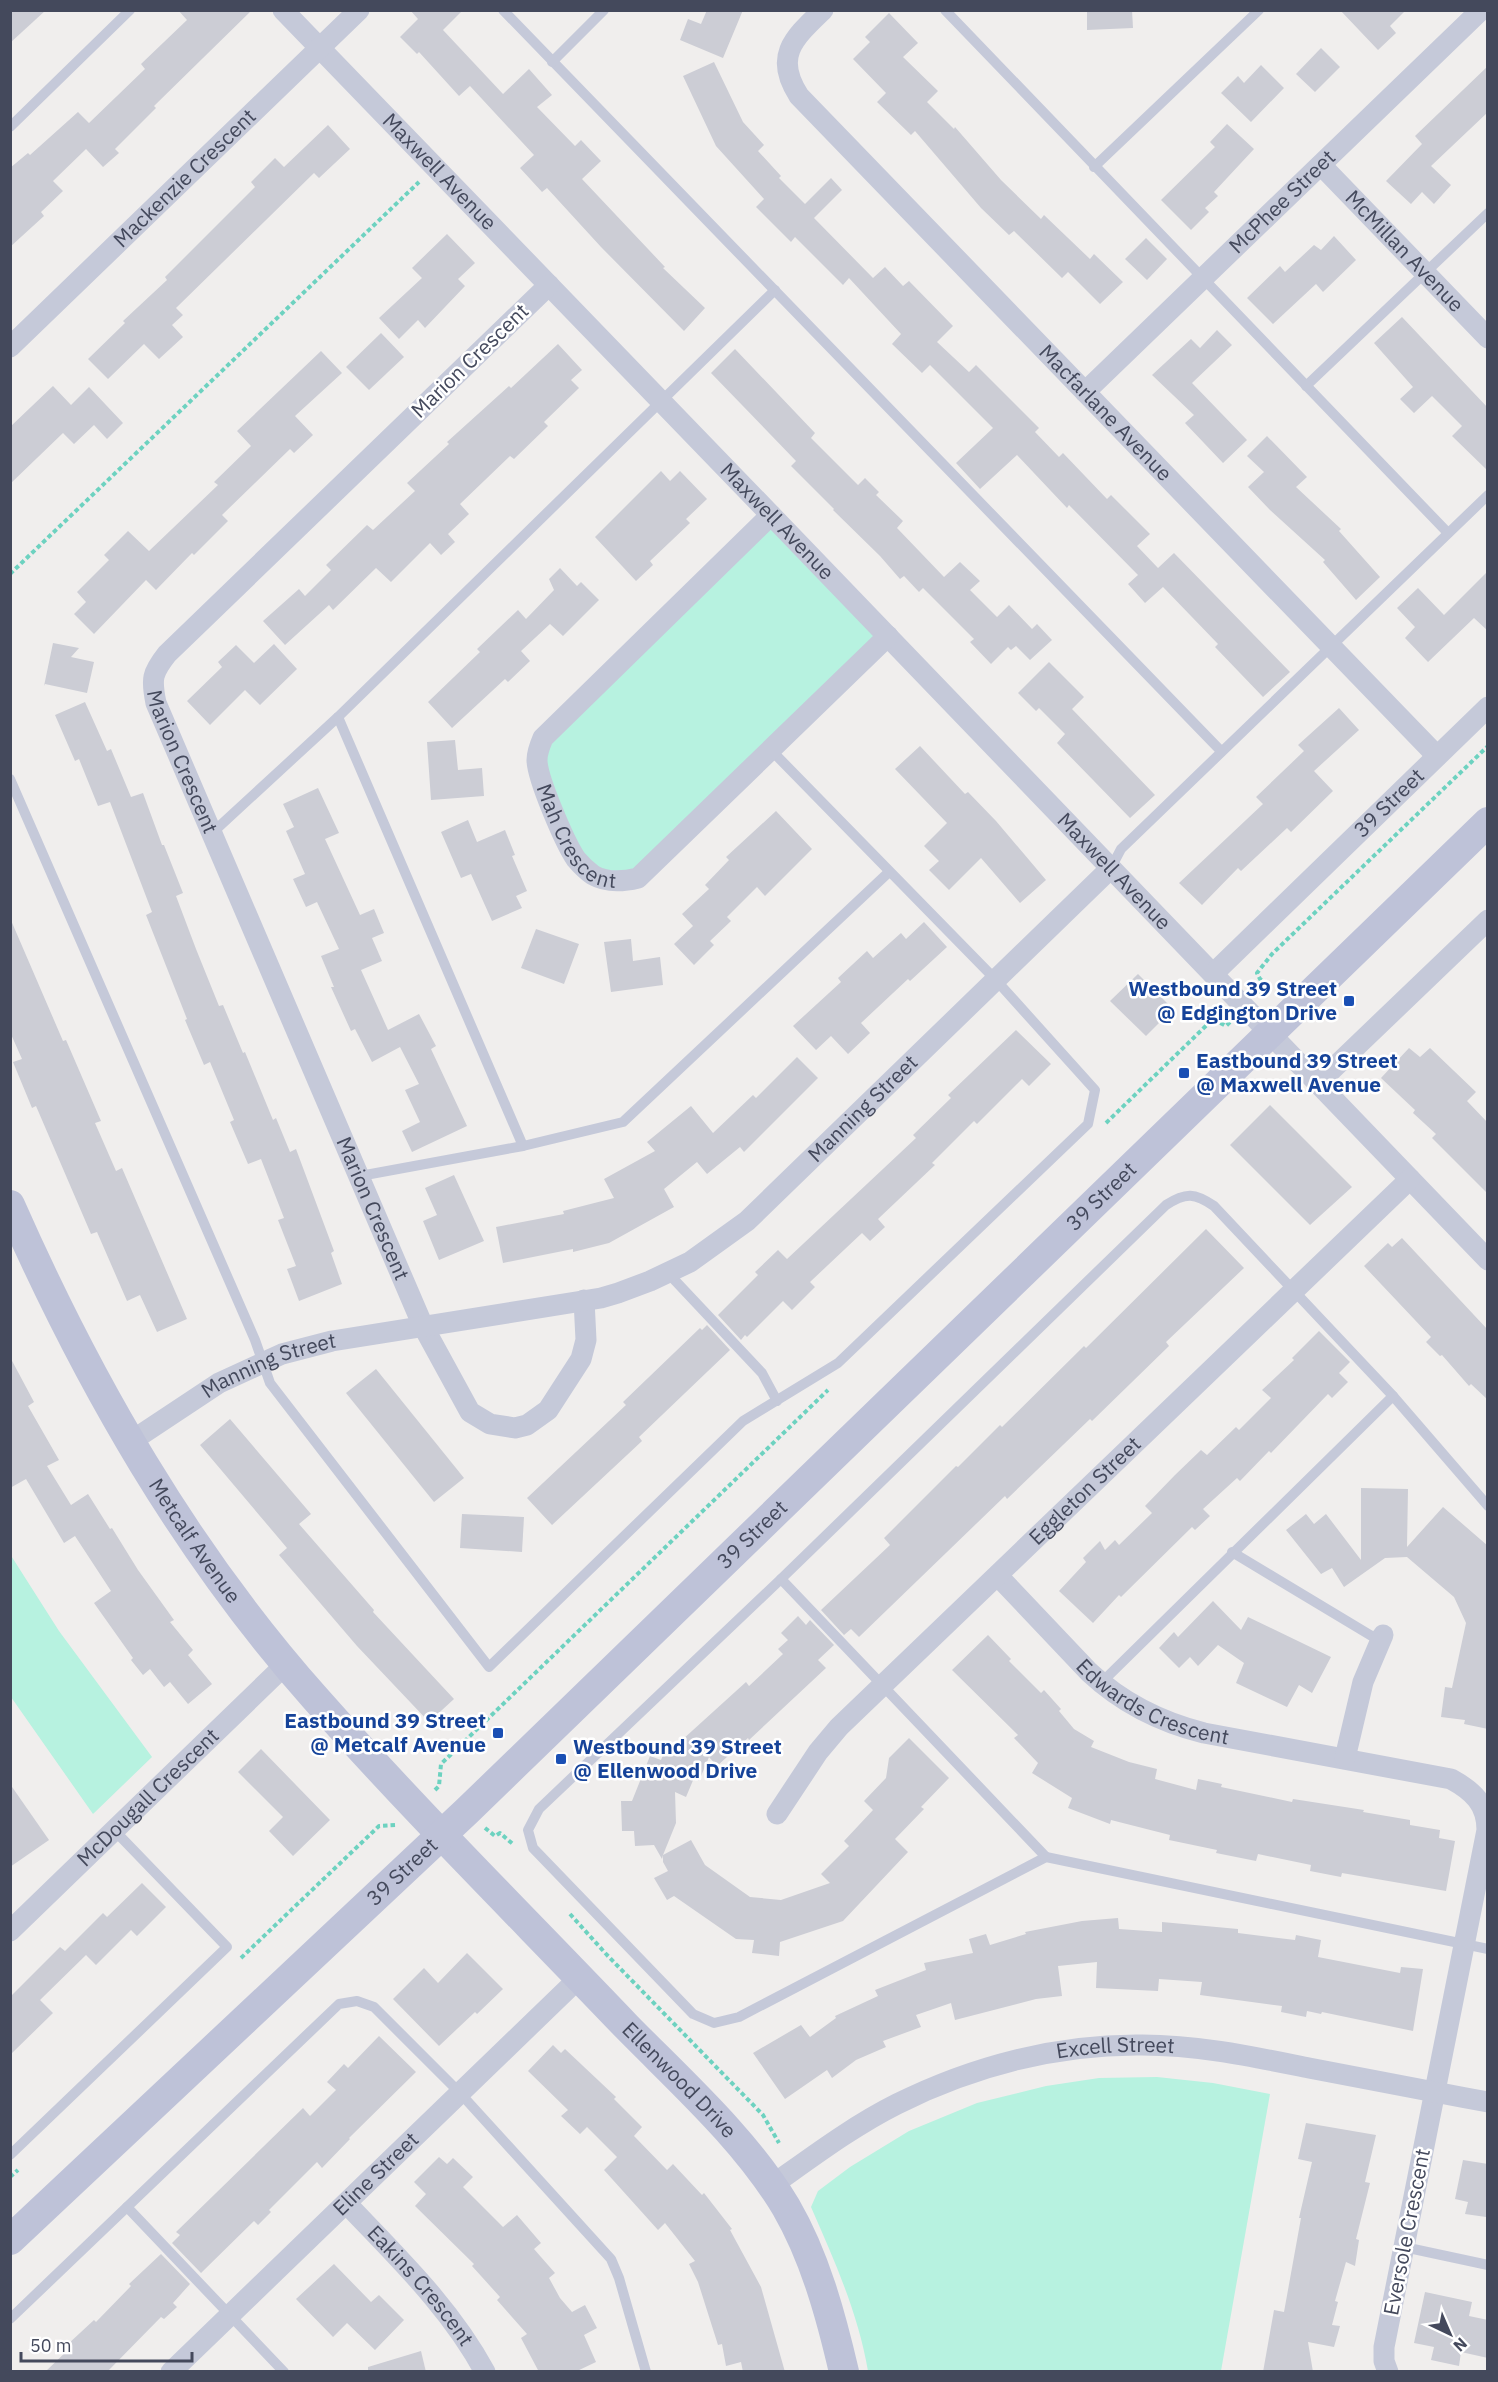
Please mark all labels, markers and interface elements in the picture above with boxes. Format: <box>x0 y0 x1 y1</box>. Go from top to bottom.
street label: Mackenzie Crescent <box>107 102 262 253</box>
street label: Maxwell Avenue <box>377 106 503 236</box>
street label: McPhee Street <box>1222 143 1341 259</box>
street label: McMillan Avenue <box>1340 184 1471 318</box>
street label: Marion Crescent <box>404 297 534 424</box>
street label: Macfarlane Avenue <box>1033 338 1179 487</box>
street label: Maxwell Avenue <box>715 456 841 585</box>
street label: Marion Crescent <box>141 687 225 837</box>
street label: 39 Street <box>1347 762 1430 843</box>
street label: Mah Crescent <box>531 780 617 894</box>
street label: Maxwell Avenue <box>1052 806 1178 936</box>
place label: Westbound 39 Street @ Edgington Drive <box>1128 974 1337 1026</box>
marker: Westbound 39 Street @ Edgington Drive <box>1342 994 1356 1008</box>
place label: Eastbound 39 Street @ Maxwell Avenue <box>1196 1046 1398 1098</box>
street label: Manning Street <box>801 1048 923 1168</box>
marker: Eastbound 39 Street @ Maxwell Avenue <box>1177 1066 1191 1080</box>
street label: Marion Crescent <box>330 1132 417 1284</box>
street label: 39 Street <box>1059 1155 1142 1236</box>
street label: Manning Street <box>195 1326 338 1404</box>
street label: Eggleton Street <box>1022 1430 1146 1551</box>
street label: Metcalf Avenue <box>143 1473 248 1609</box>
street label: 39 Street <box>710 1493 793 1575</box>
street label: Edwards Crescent <box>1070 1652 1231 1750</box>
place label: Eastbound 39 Street @ Metcalf Avenue <box>284 1706 486 1758</box>
street label: McDougall Crescent <box>70 1721 224 1872</box>
marker: Eastbound 39 Street @ Metcalf Avenue <box>491 1726 505 1740</box>
place label: Westbound 39 Street @ Ellenwood Drive <box>573 1732 782 1784</box>
marker: Westbound 39 Street @ Ellenwood Drive <box>554 1752 568 1766</box>
street label: 39 Street <box>360 1831 443 1911</box>
street label: Ellenwood Drive <box>617 2015 743 2144</box>
street label: Excell Street <box>1054 2030 1175 2065</box>
street label: Eline Street <box>326 2125 424 2221</box>
street label: Eversole Crescent <box>1376 2146 1436 2318</box>
street label: Eakins Crescent <box>362 2219 481 2351</box>
north arrow <box>1420 2304 1480 2364</box>
scale bar <box>21 2325 192 2363</box>
text: 50 m <box>30 2334 72 2357</box>
text: N <box>1449 2334 1472 2356</box>

